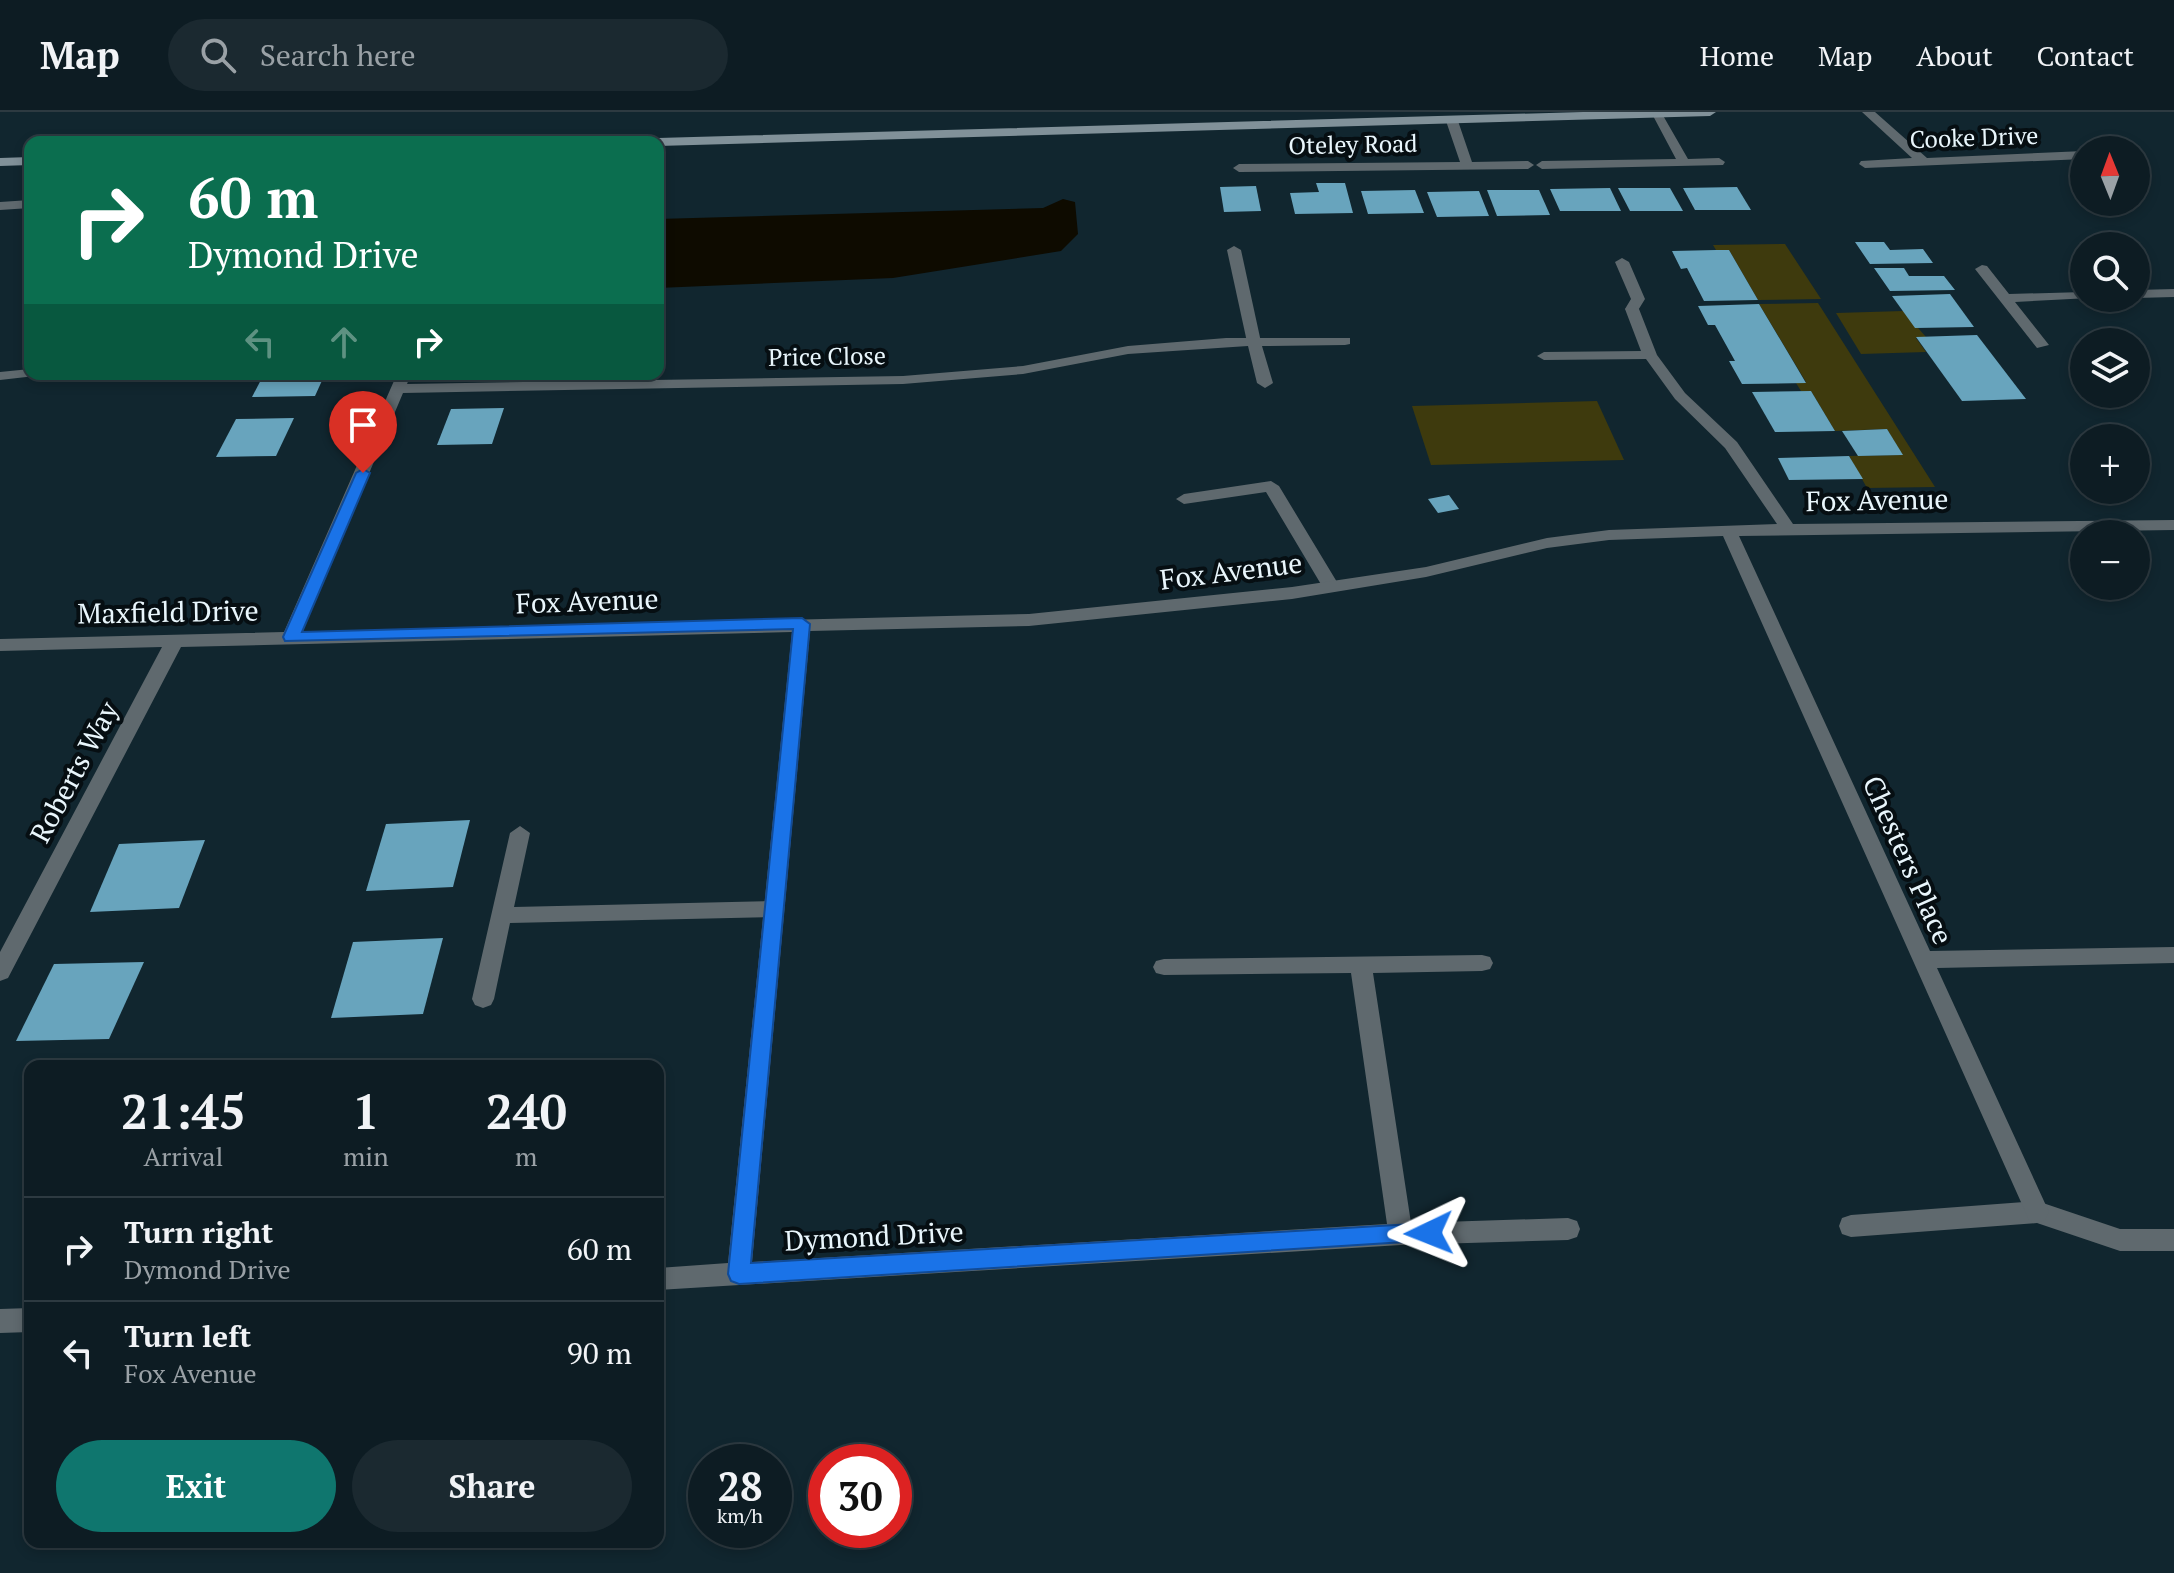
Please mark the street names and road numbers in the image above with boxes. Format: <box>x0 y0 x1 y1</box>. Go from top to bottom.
street label: Cooke Drive <box>1909 119 2039 155</box>
street label: Oteley Road <box>1288 127 1418 161</box>
street label: Price Close <box>768 339 886 373</box>
street label: Fox Avenue <box>1805 480 1949 519</box>
street label: Fox Avenue <box>1158 543 1304 598</box>
street label: Fox Avenue <box>515 580 659 621</box>
street label: Maxfield Drive <box>77 591 259 632</box>
street label: Roberts Way <box>21 694 127 849</box>
street label: Chesters Place <box>1855 770 1962 950</box>
street label: Dymond Drive <box>783 1212 965 1259</box>

